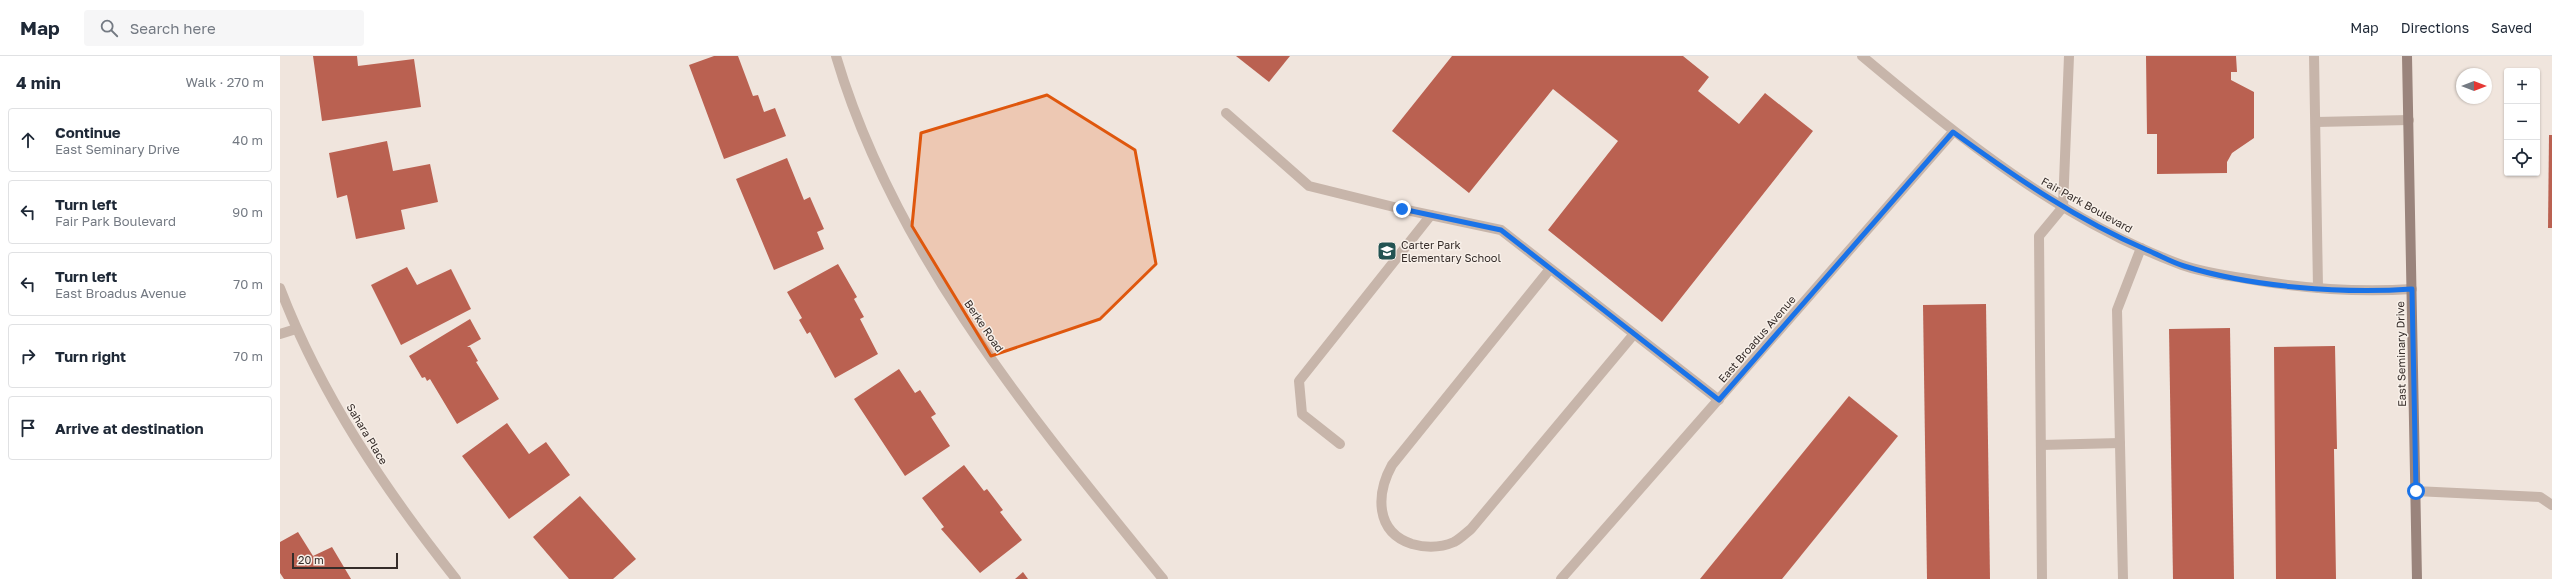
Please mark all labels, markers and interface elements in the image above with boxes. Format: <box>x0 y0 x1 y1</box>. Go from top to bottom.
search box <box>84 10 364 46</box>
text: Map <box>20 16 60 39</box>
icon: search <box>98 17 120 39</box>
text: Search here <box>130 19 216 37</box>
text: Map <box>2350 19 2379 36</box>
text: Directions <box>2401 19 2469 36</box>
text: Saved <box>2491 19 2532 36</box>
north arrow <box>2456 68 2492 104</box>
map controls <box>2504 68 2540 176</box>
button: + <box>2504 68 2540 104</box>
text: 4 min <box>16 72 61 93</box>
text: Walk · 270 m <box>186 74 264 90</box>
button: − <box>2504 104 2540 140</box>
text: Continue <box>55 123 121 141</box>
icon: ahead <box>17 129 39 151</box>
text: 40 m <box>232 132 263 148</box>
button: locate <box>2504 140 2540 176</box>
text: East Seminary Drive <box>55 141 180 157</box>
street label: Fair Park Boulevard <box>2039 174 2135 235</box>
text: Turn left <box>55 195 117 213</box>
route end <box>1393 200 1411 218</box>
icon: left <box>17 201 39 223</box>
text: 90 m <box>232 204 263 220</box>
text: Fair Park Boulevard <box>55 213 176 229</box>
place label: Carter Park Elementary School <box>1401 238 1501 264</box>
school or university icon: Carter Park Elementary School <box>1376 240 1398 262</box>
text: Turn left <box>55 267 117 285</box>
icon: left <box>17 273 39 295</box>
text: 70 m <box>233 276 263 292</box>
text: East Broadus Avenue <box>55 285 186 301</box>
street label: East Broadus Avenue <box>1715 293 1798 385</box>
street label: Berke Road <box>962 297 1007 354</box>
street label: East Seminary Drive <box>2393 301 2408 407</box>
icon: right <box>17 345 39 367</box>
text: Turn right <box>55 347 126 365</box>
text: 70 m <box>233 348 263 364</box>
street label: Sahara Place <box>344 401 391 467</box>
icon: arrive <box>17 417 39 439</box>
text: Arrive at destination <box>55 419 204 437</box>
route start <box>2407 482 2425 500</box>
scale bar <box>292 551 398 570</box>
text: 20 m <box>298 553 324 566</box>

